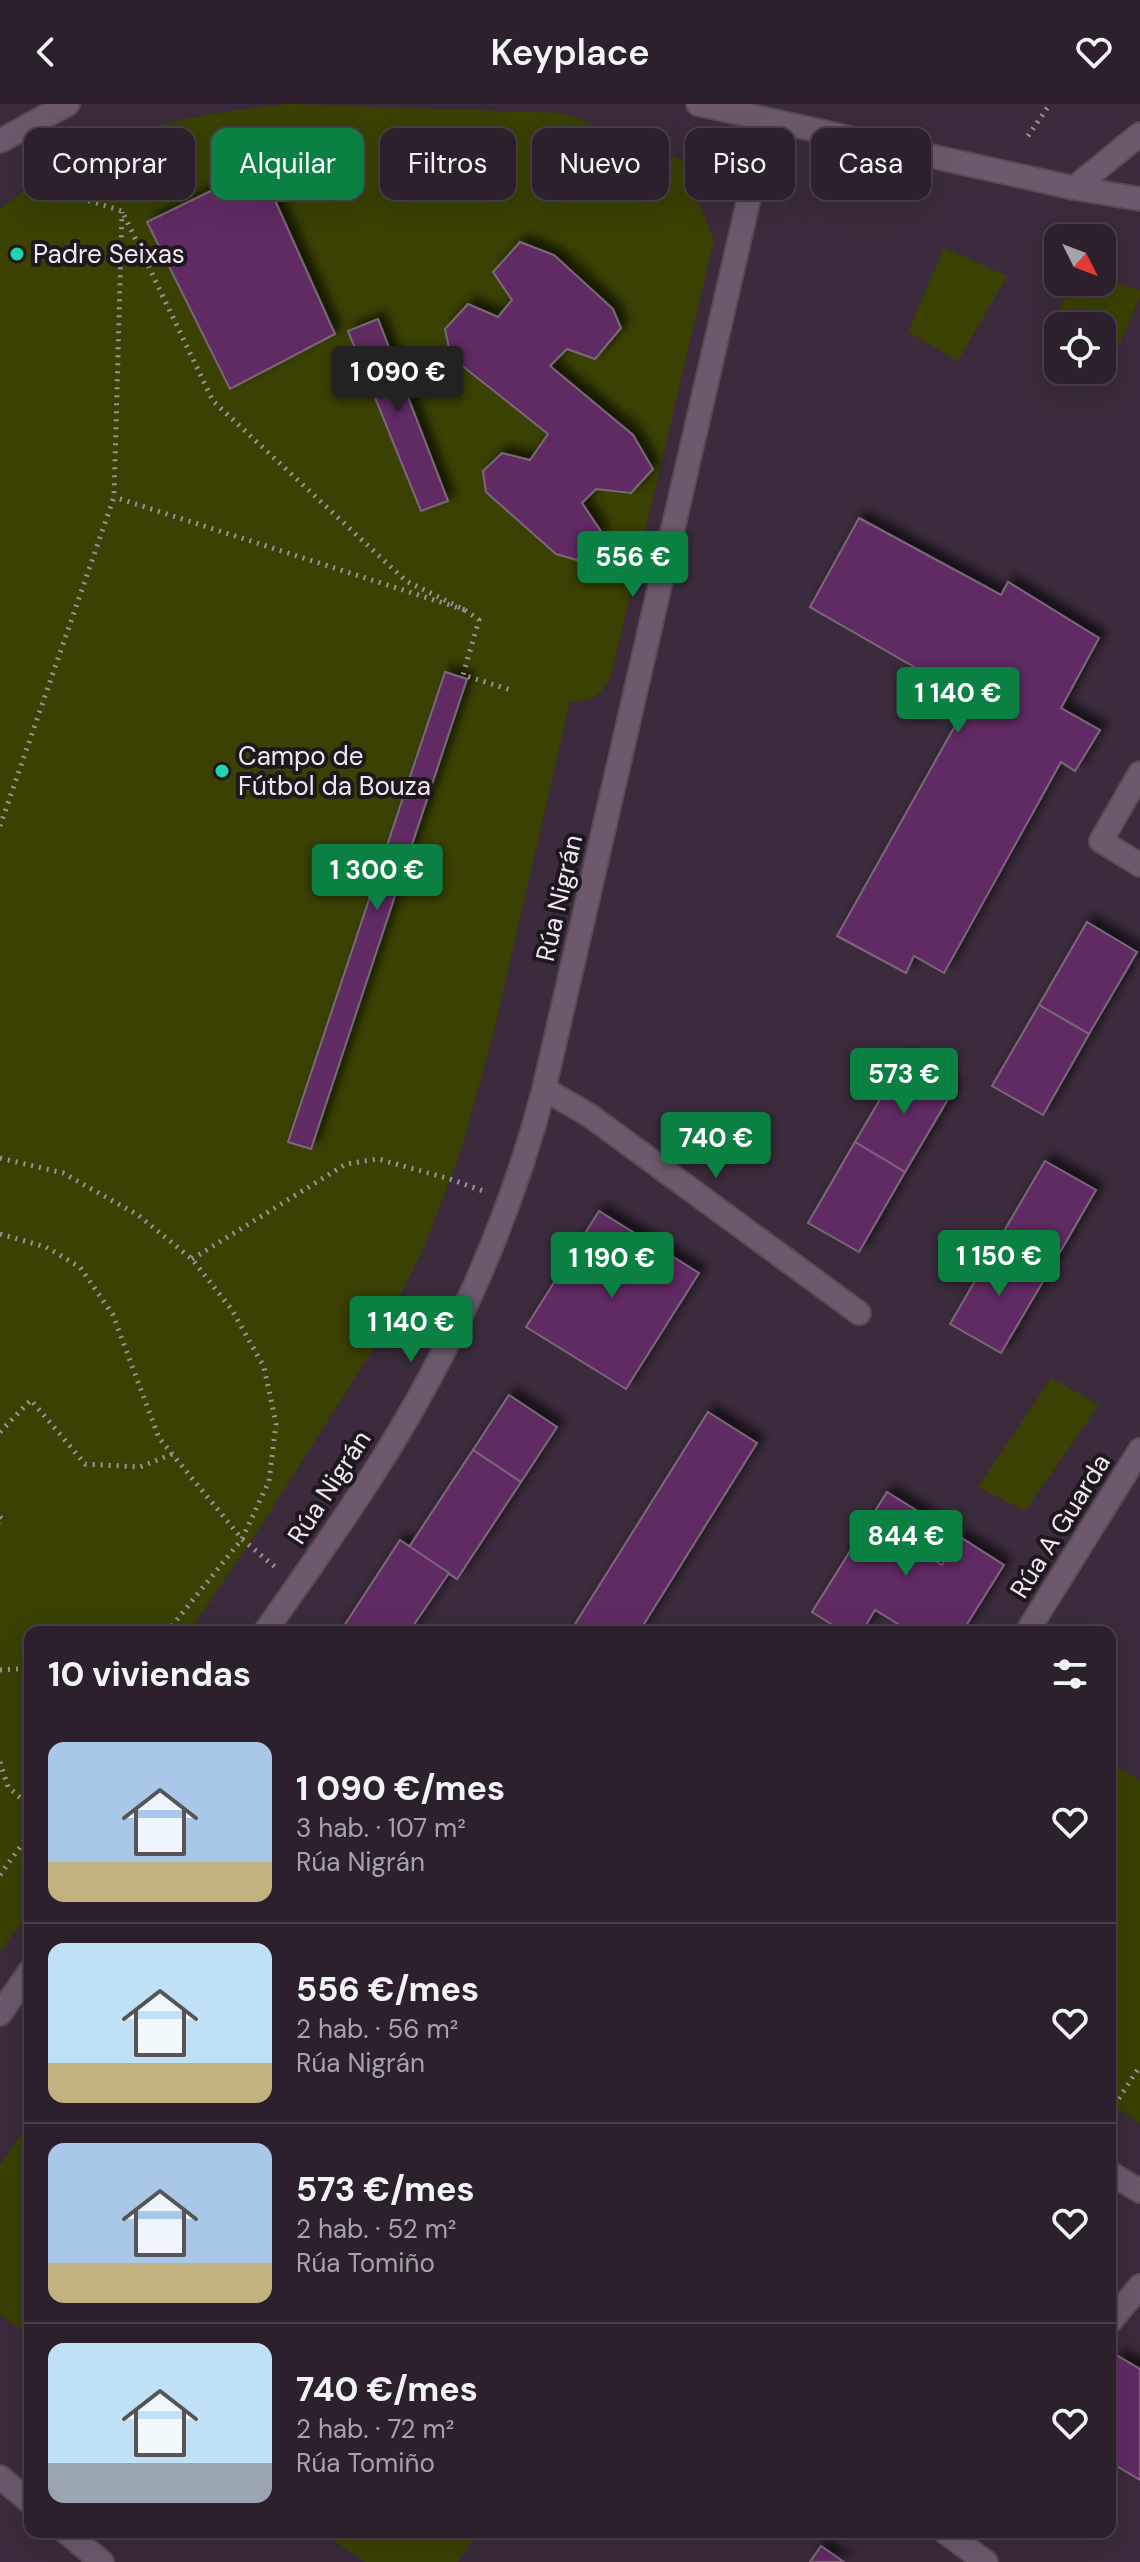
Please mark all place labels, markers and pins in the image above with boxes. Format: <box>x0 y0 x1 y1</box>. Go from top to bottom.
place label: Padre Seixas <box>33 237 185 271</box>
marker: Padre Seixas <box>8 245 26 263</box>
pin: 1 090 € <box>324 346 472 414</box>
pin: 556 € <box>577 531 689 599</box>
pin: 1 140 € <box>884 667 1032 735</box>
place label: Campo de Fútbol da Bouza <box>238 739 431 803</box>
marker: Campo de Fútbol da Bouza <box>213 762 231 780</box>
pin: 1 300 € <box>303 844 451 912</box>
pin: 573 € <box>848 1048 960 1116</box>
pin: 740 € <box>660 1112 772 1180</box>
pin: 1 150 € <box>925 1230 1073 1298</box>
pin: 1 190 € <box>538 1232 686 1300</box>
pin: 1 140 € <box>337 1296 485 1364</box>
pin: 844 € <box>850 1510 962 1578</box>

